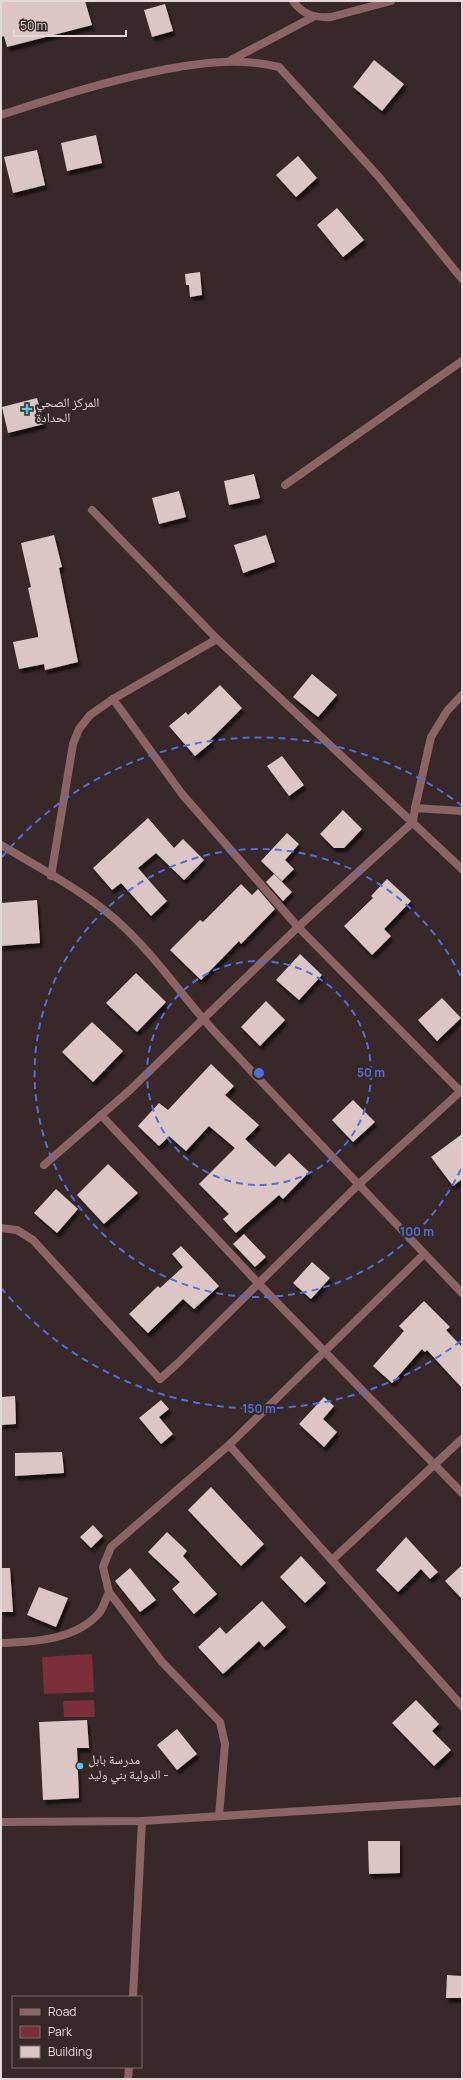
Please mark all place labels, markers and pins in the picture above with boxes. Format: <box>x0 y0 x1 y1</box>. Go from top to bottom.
place label: المركز الصحي الحدادة <box>36 393 99 426</box>
marker: المركز الصحي الحدادة <box>21 403 33 415</box>
centre of rings <box>252 1066 266 1080</box>
place label: مدرسة بابل الدولية بني وليد - <box>88 1750 169 1785</box>
marker: مدرسة بابل الدولية بني وليد - <box>75 1761 85 1771</box>

